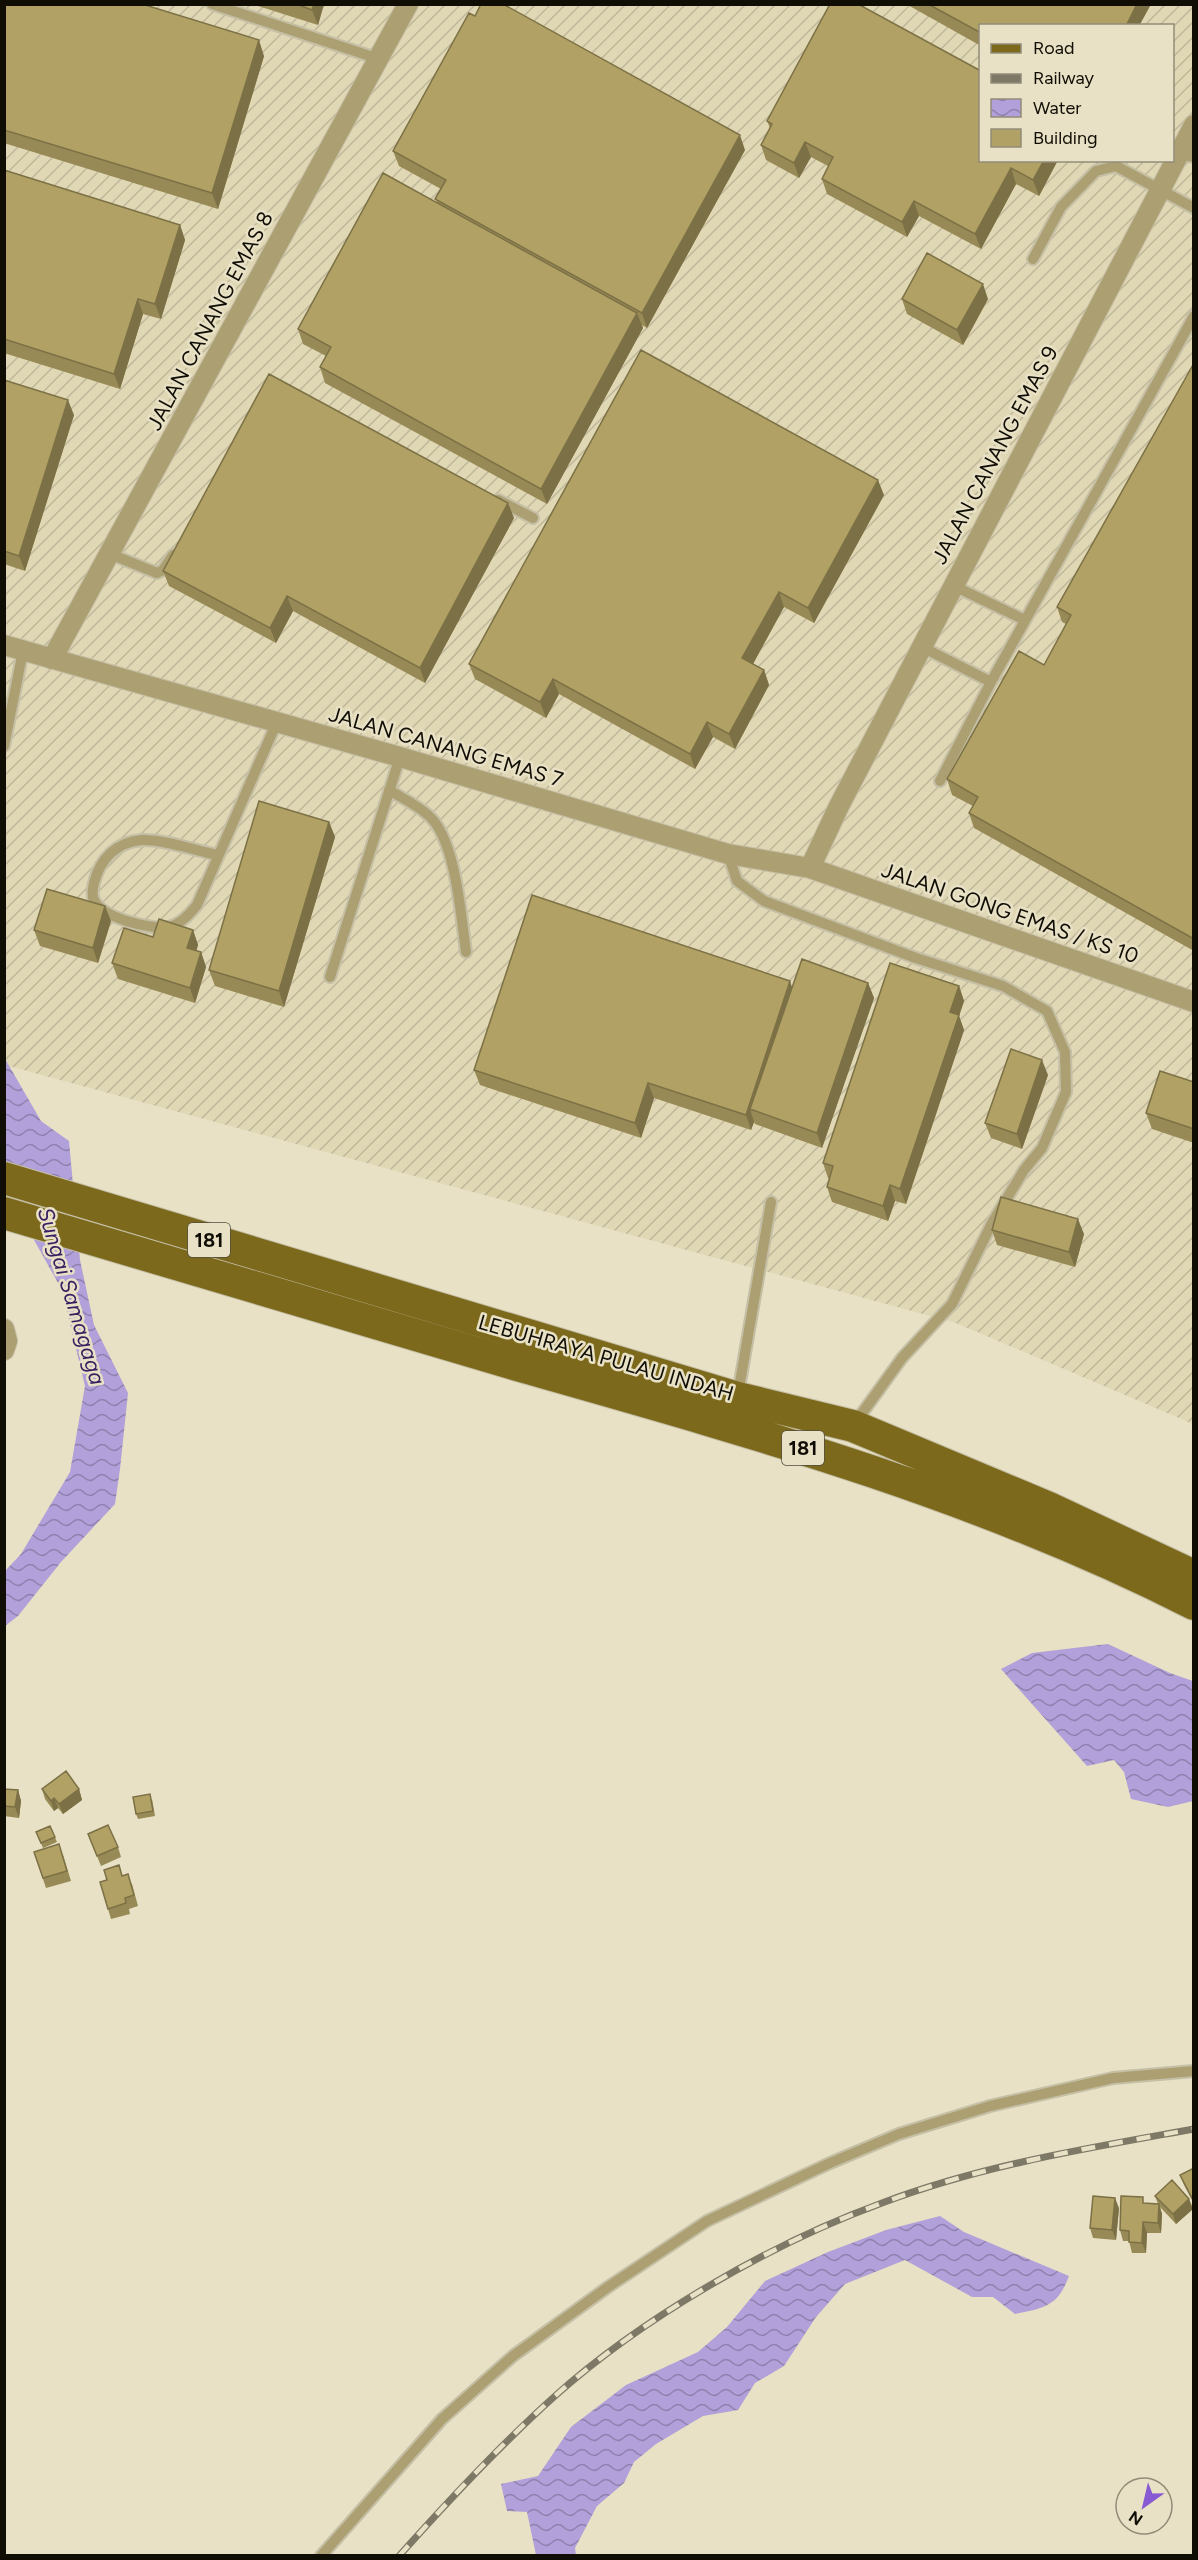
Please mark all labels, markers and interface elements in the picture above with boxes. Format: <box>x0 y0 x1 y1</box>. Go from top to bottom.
legend <box>979 24 1174 162</box>
text: Road <box>1033 37 1074 59</box>
text: Railway <box>1033 67 1095 89</box>
text: Water <box>1033 97 1081 119</box>
text: Building <box>1033 127 1098 149</box>
street label: JALAN CANANG EMAS 8 <box>141 207 278 434</box>
street label: JALAN CANANG EMAS 9 <box>926 342 1063 568</box>
street label: JALAN CANANG EMAS 7 <box>326 701 566 792</box>
street label: JALAN GONG EMAS / KS 10 <box>878 857 1142 968</box>
water label: Sungai Samagaga <box>32 1204 111 1388</box>
road number: 181 <box>188 1223 230 1257</box>
street label: LEBUHRAYA PULAU INDAH <box>475 1309 737 1406</box>
road number: 181 <box>782 1431 824 1465</box>
north arrow <box>1114 2476 1174 2536</box>
text: N <box>1125 2507 1146 2529</box>

